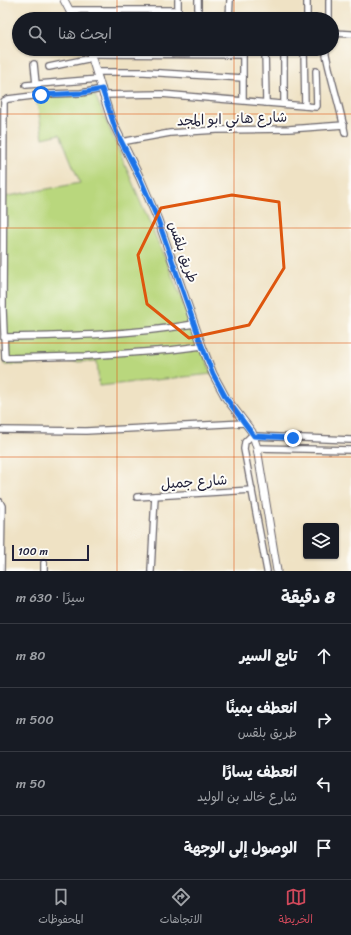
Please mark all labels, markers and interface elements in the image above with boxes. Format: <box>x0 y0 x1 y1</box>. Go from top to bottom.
search box <box>12 12 339 56</box>
text: ابحث هنا <box>58 21 112 47</box>
icon: search <box>26 23 48 45</box>
route start <box>32 86 50 104</box>
street label: شارع هاني ابو المجد <box>176 105 288 133</box>
street label: طريق بلقس <box>161 218 205 286</box>
route end <box>284 429 302 447</box>
street label: شارع جميل <box>160 467 228 497</box>
map controls <box>303 523 339 559</box>
button: layers <box>303 523 339 559</box>
text: 100 m <box>18 542 48 561</box>
scale bar <box>12 543 89 562</box>
text: 8 دقيقة <box>281 582 335 612</box>
text: سيرًا · 630 m <box>16 586 85 609</box>
text: تابع السير <box>240 643 297 669</box>
text: 80 m <box>16 644 45 667</box>
icon: ahead <box>313 645 335 667</box>
text: انعطف يمينًا <box>226 695 297 721</box>
text: 500 m <box>16 708 54 731</box>
icon: right <box>313 709 335 731</box>
text: طريق بلقس <box>238 721 297 744</box>
text: انعطف يسارًا <box>222 759 297 785</box>
text: 50 m <box>16 772 46 795</box>
icon: left <box>313 773 335 795</box>
text: شارع خالد بن الوليد <box>197 785 297 808</box>
text: الوصول إلى الوجهة <box>184 835 297 861</box>
icon: arrive <box>313 837 335 859</box>
tab: المحفوظات <box>38 886 83 929</box>
tab: الاتجاهات <box>160 886 202 929</box>
tab: الخريطة <box>279 886 313 929</box>

